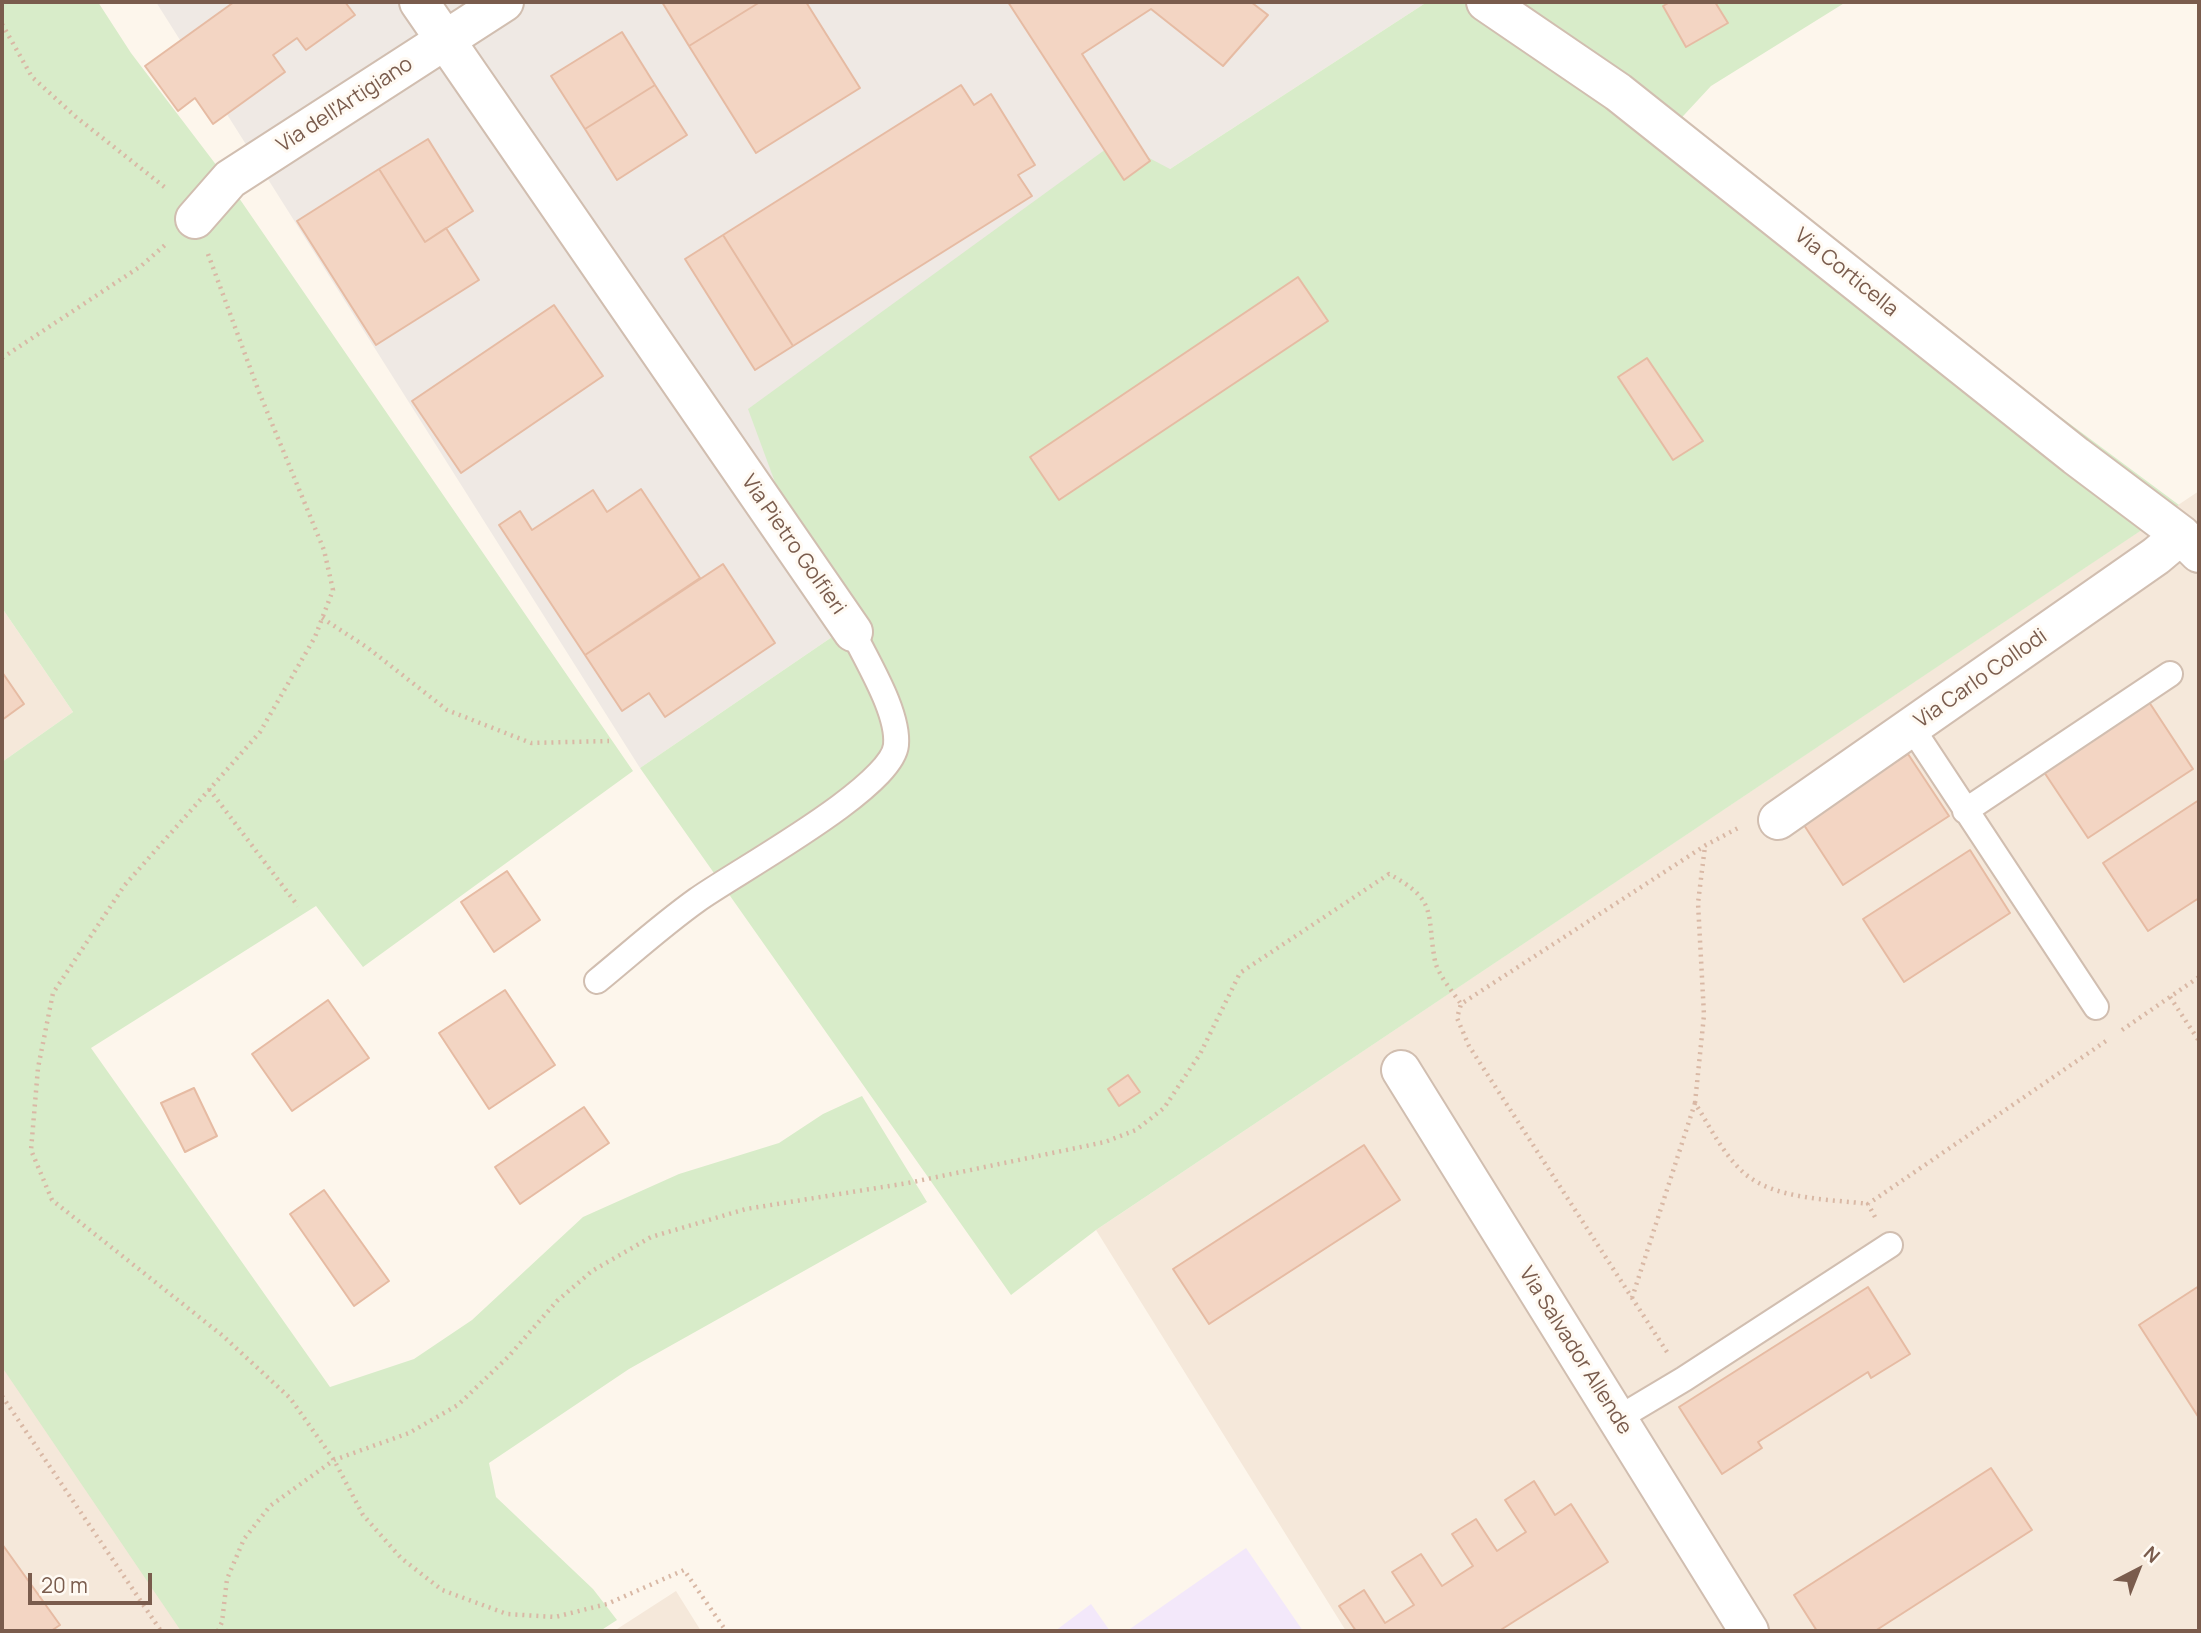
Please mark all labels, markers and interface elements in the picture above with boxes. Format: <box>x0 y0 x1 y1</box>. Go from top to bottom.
street label: Via dell'Artigiano <box>272 52 418 158</box>
street label: Via Corticella <box>1789 223 1903 323</box>
street label: Via Pietro Golfieri <box>735 470 851 620</box>
street label: Via Carlo Collodi <box>1910 624 2052 734</box>
street label: Via Salvador Allende <box>1513 1262 1637 1440</box>
north arrow <box>2103 1535 2173 1605</box>
text: N <box>2138 1540 2166 1569</box>
scale bar <box>32 1560 156 1604</box>
text: 20 m <box>41 1571 88 1599</box>

